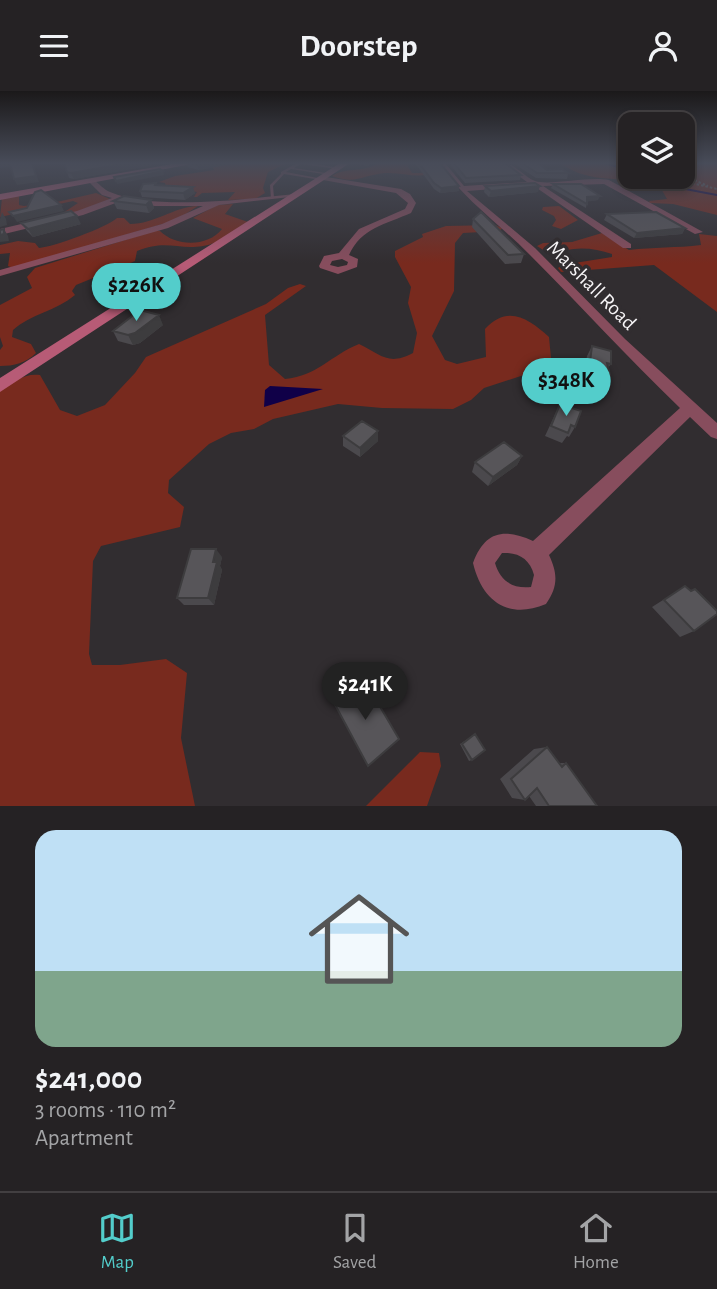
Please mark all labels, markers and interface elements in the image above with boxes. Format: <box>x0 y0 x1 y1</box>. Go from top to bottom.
icon: menu <box>35 27 73 65</box>
icon: person <box>644 27 682 65</box>
text: Doorstep <box>300 30 417 62</box>
map controls <box>618 112 695 189</box>
button: layers <box>618 112 695 189</box>
street label: Marshall Road <box>543 237 640 334</box>
pin: $226K <box>87 264 185 323</box>
text: $226K <box>108 274 164 297</box>
pin: $348K <box>517 359 615 418</box>
text: $348K <box>538 369 594 392</box>
pin: $241K <box>316 663 414 722</box>
text: $241K <box>338 673 392 696</box>
icon: home <box>296 876 422 1002</box>
text: $241,000 <box>35 1064 142 1094</box>
text: 3 rooms · 110 m² <box>35 1099 176 1122</box>
text: Apartment <box>35 1127 133 1150</box>
tab: Map <box>98 1209 136 1274</box>
tab: Saved <box>333 1209 376 1274</box>
tab: Home <box>573 1209 619 1274</box>

